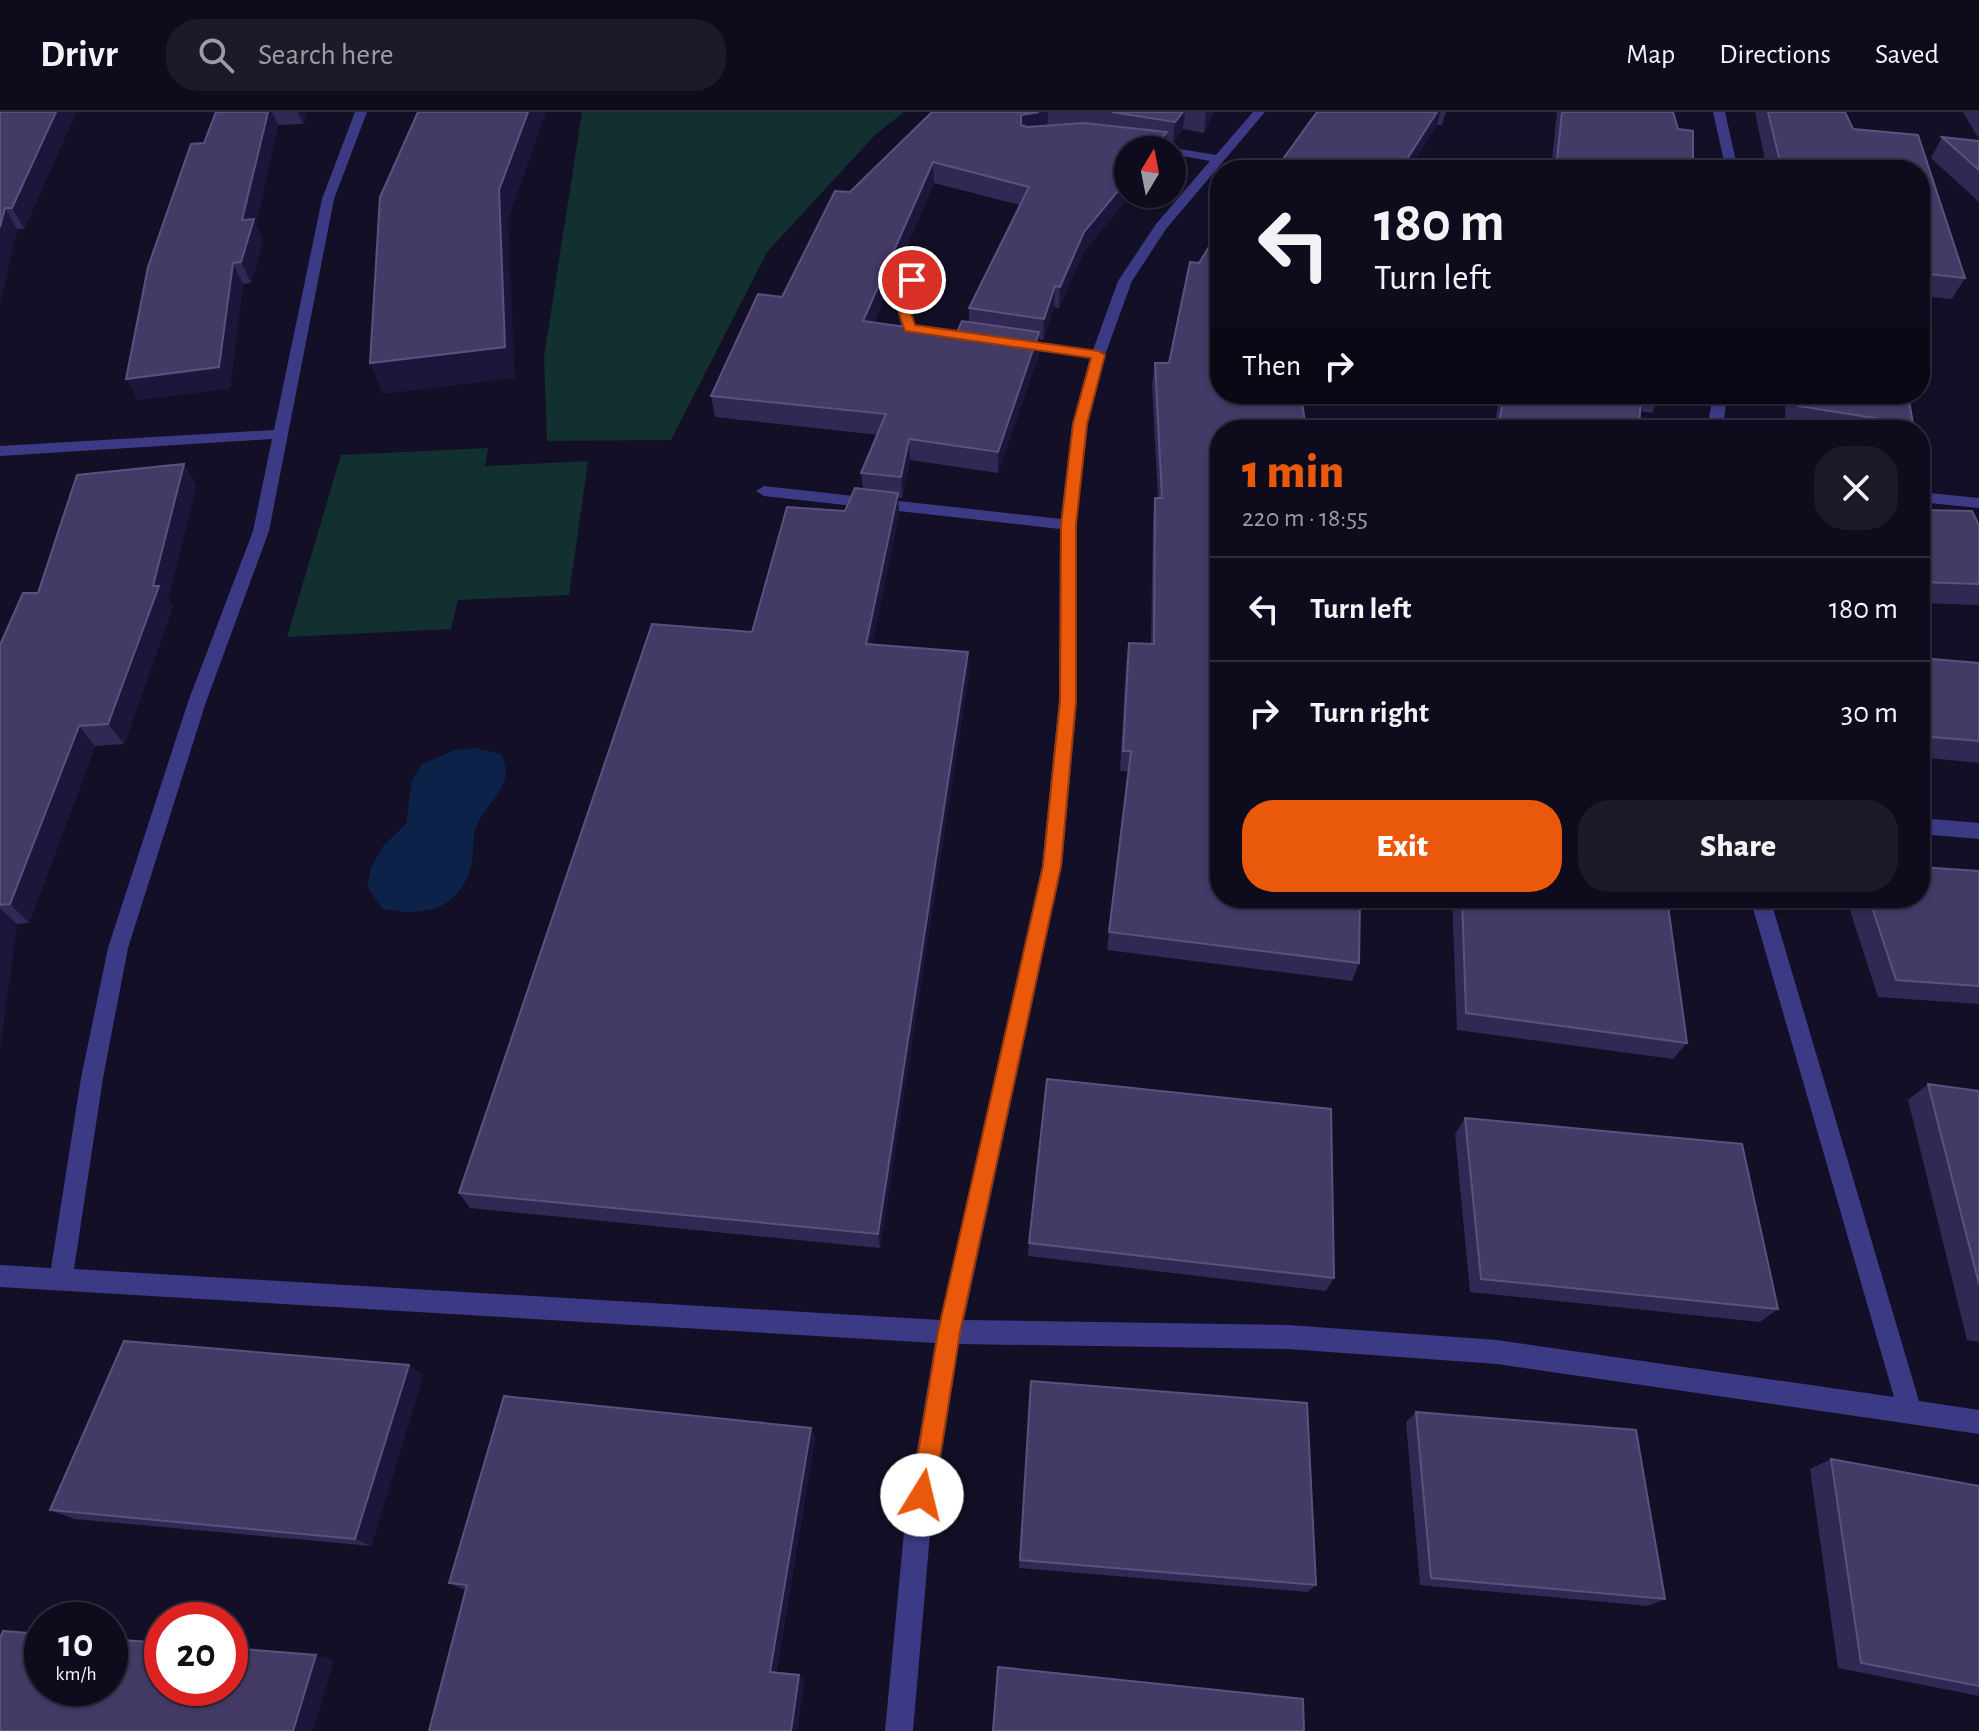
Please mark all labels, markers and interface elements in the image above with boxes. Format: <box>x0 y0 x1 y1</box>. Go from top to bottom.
search box <box>166 19 726 91</box>
icon: search <box>194 33 238 77</box>
text: Drivr <box>40 36 118 74</box>
text: Search here <box>258 40 394 70</box>
text: Map <box>1626 41 1675 69</box>
text: Directions <box>1719 41 1831 69</box>
text: Saved <box>1875 41 1939 69</box>
north arrow <box>1114 136 1186 208</box>
map controls <box>1114 136 1186 208</box>
icon: left <box>1242 192 1346 296</box>
text: 180 m <box>1374 195 1505 251</box>
pin <box>878 246 946 314</box>
icon: arrive <box>890 258 934 302</box>
text: Turn left <box>1374 260 1491 296</box>
icon: right <box>1317 344 1361 388</box>
text: Then <box>1242 351 1301 381</box>
button: close <box>1814 446 1898 530</box>
text: 1 min <box>1242 449 1344 497</box>
text: 220 m · 18:55 <box>1242 505 1368 531</box>
icon: left <box>1242 587 1286 631</box>
text: Turn left <box>1310 594 1411 624</box>
text: 180 m <box>1829 594 1898 624</box>
icon: right <box>1242 691 1286 735</box>
text: Turn right <box>1310 698 1429 728</box>
text: 30 m <box>1841 698 1898 728</box>
button: Exit <box>1242 800 1562 892</box>
button: Share <box>1578 800 1898 892</box>
position arrow <box>880 1453 964 1537</box>
speed limit sign: 20 <box>144 1602 248 1706</box>
text: 10 <box>58 1624 94 1664</box>
text: km/h <box>55 1664 97 1684</box>

